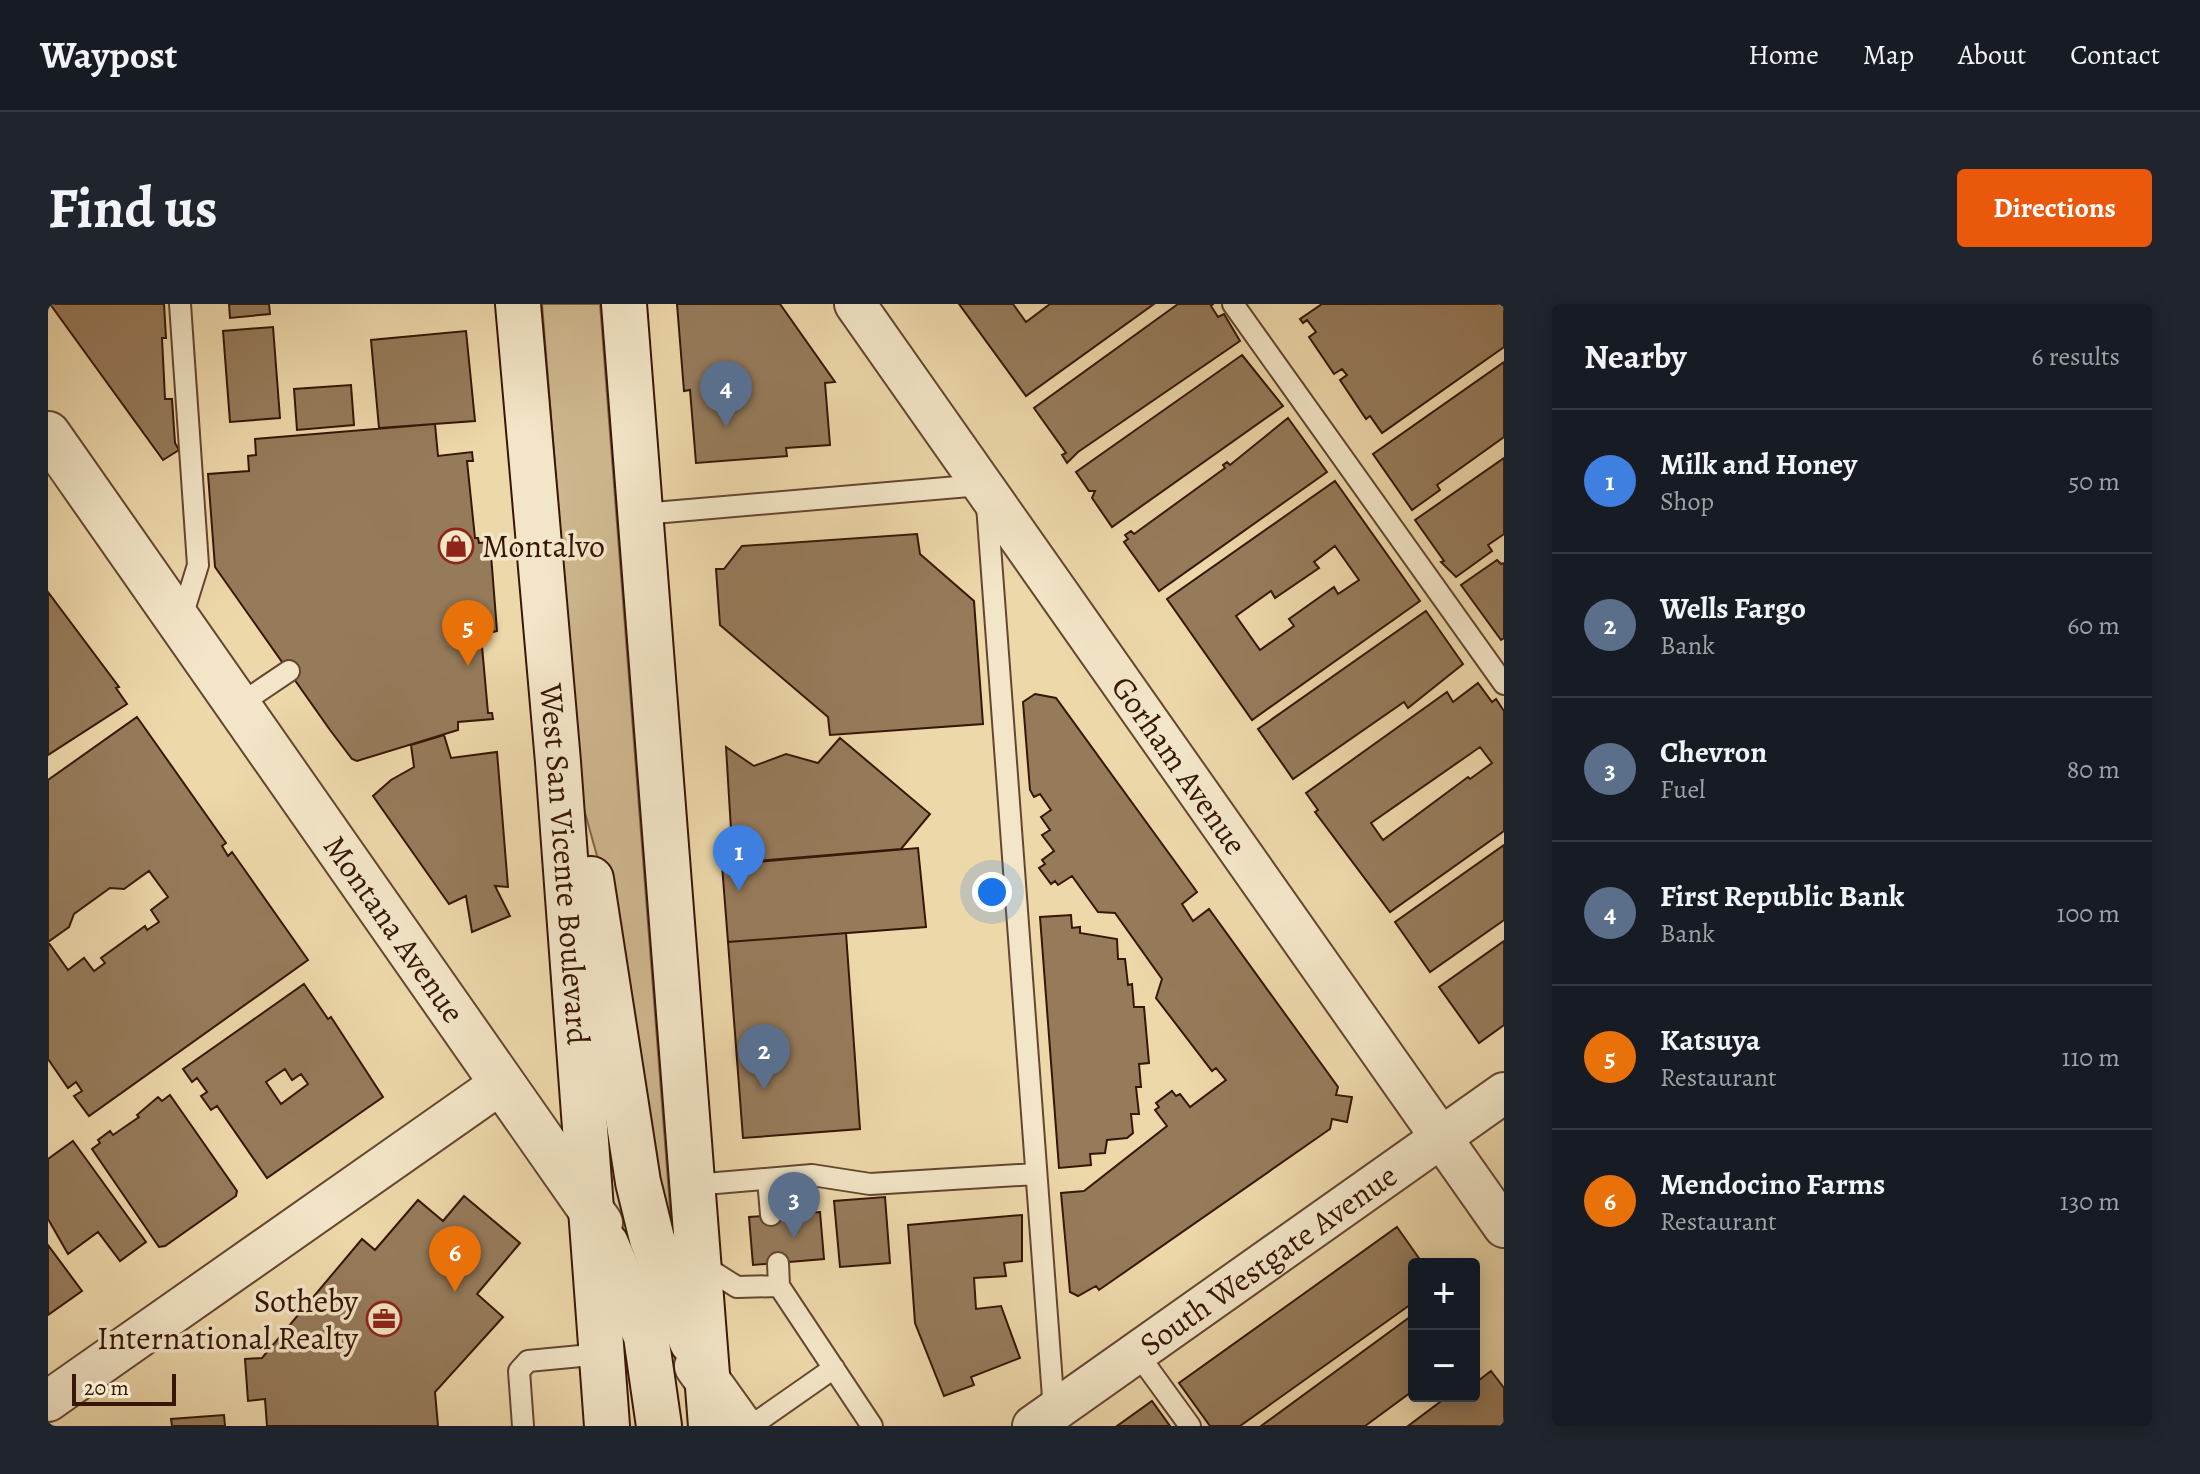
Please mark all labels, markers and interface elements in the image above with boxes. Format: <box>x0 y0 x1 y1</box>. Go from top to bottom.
text: Waypost <box>40 29 177 81</box>
text: Home <box>1748 36 1819 74</box>
text: Map <box>1863 36 1914 74</box>
text: About <box>1958 36 2026 74</box>
text: Contact <box>2070 36 2160 74</box>
button: Directions <box>1957 169 2152 247</box>
text: Find us <box>48 170 218 246</box>
text: Nearby <box>1584 333 1687 380</box>
text: 6 results <box>2032 339 2120 374</box>
pin: 4 <box>700 361 752 427</box>
text: Milk and Honey <box>1660 444 1857 484</box>
text: 1 <box>1605 464 1615 499</box>
text: 50 m <box>2068 464 2120 499</box>
text: Shop <box>1660 484 1714 519</box>
place label: Montalvo <box>482 524 605 568</box>
shop icon: Montalvo <box>437 527 475 565</box>
text: Wells Fargo <box>1660 588 1806 628</box>
pin: 5 <box>442 600 494 666</box>
text: 2 <box>1604 608 1616 643</box>
text: 60 m <box>2067 608 2120 643</box>
text: Bank <box>1660 628 1715 663</box>
street label: Gorham Avenue <box>1101 667 1258 864</box>
street label: West San Vicente Boulevard <box>529 681 601 1047</box>
text: Chevron <box>1660 732 1767 772</box>
text: 3 <box>1604 752 1616 787</box>
text: 80 m <box>2067 752 2120 787</box>
text: Fuel <box>1660 772 1705 807</box>
pin: 1 <box>713 825 765 891</box>
street label: Montana Avenue <box>313 826 475 1031</box>
your location <box>972 872 1012 912</box>
text: First Republic Bank <box>1660 876 1904 916</box>
text: 4 <box>1604 896 1616 931</box>
text: 100 m <box>2057 896 2120 931</box>
text: Bank <box>1660 916 1715 951</box>
text: Katsuya <box>1660 1020 1761 1060</box>
pin: 2 <box>738 1024 790 1090</box>
text: 5 <box>1604 1040 1616 1075</box>
text: 110 m <box>2062 1040 2120 1075</box>
text: Restaurant <box>1660 1060 1777 1095</box>
street label: South Westgate Avenue <box>1131 1153 1406 1366</box>
text: Mendocino Farms <box>1660 1164 1885 1204</box>
pin: 3 <box>768 1172 820 1238</box>
text: 6 <box>1604 1184 1616 1219</box>
text: 130 m <box>2060 1184 2120 1219</box>
text: Restaurant <box>1660 1204 1777 1239</box>
pin: 6 <box>429 1226 481 1292</box>
map controls <box>1408 1258 1480 1402</box>
button: + <box>1408 1258 1480 1330</box>
place label: Sotheby International Realty <box>97 1279 359 1360</box>
office icon: Sotheby International Realty <box>365 1300 403 1338</box>
button: − <box>1408 1330 1480 1402</box>
scale bar <box>72 1370 176 1406</box>
text: 20 m <box>84 1373 129 1403</box>

